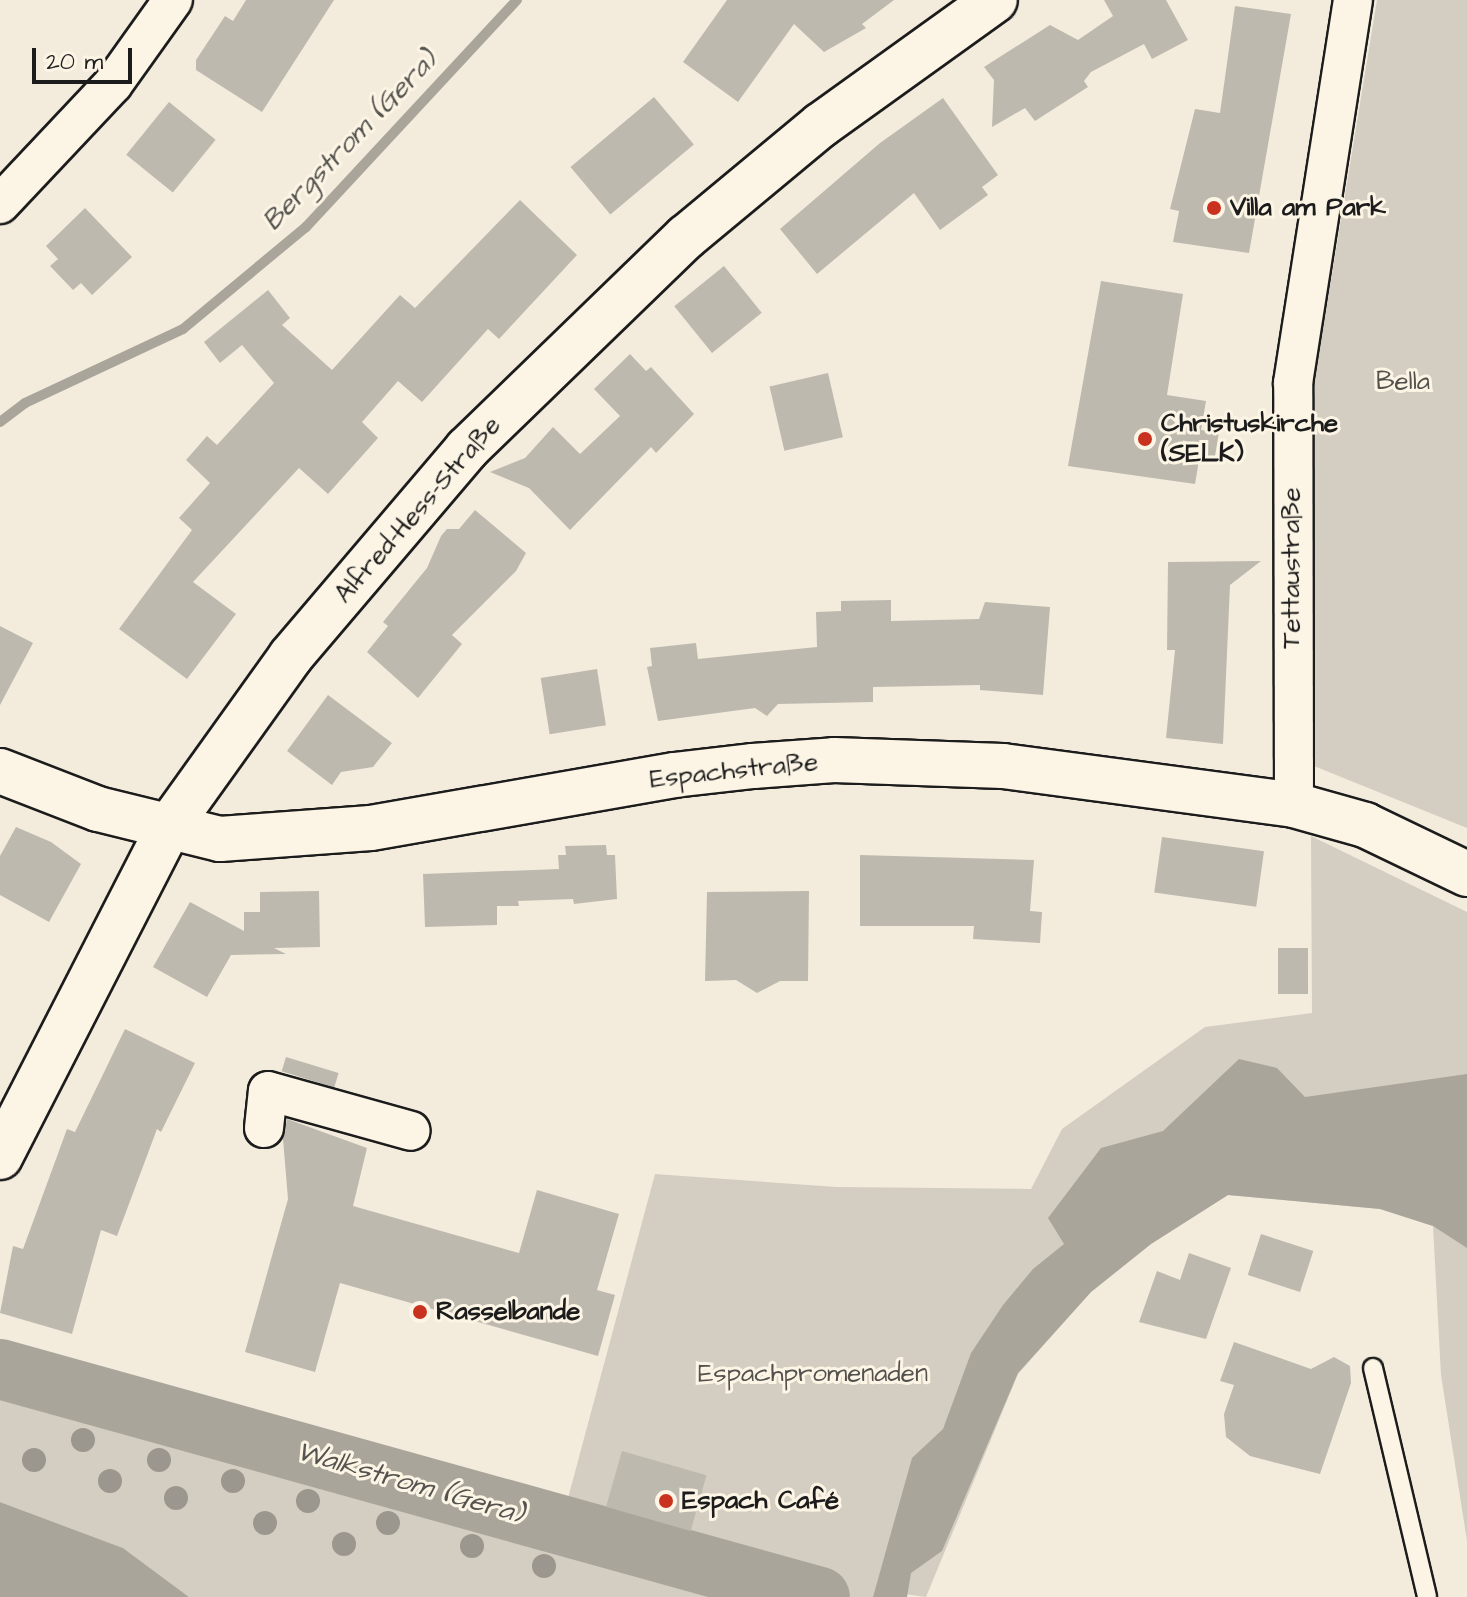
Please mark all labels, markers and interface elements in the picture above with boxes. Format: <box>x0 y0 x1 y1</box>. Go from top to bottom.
scale bar <box>36 32 136 82</box>
water label: Bergstrom (Gera) <box>256 44 444 238</box>
text: 20 m <box>46 45 103 79</box>
place label: Villa am Park <box>1230 192 1386 224</box>
marker: Villa am Park <box>1205 199 1223 217</box>
park label: Bella <box>1376 366 1430 398</box>
place label: Christuskirche (SELK) <box>1161 408 1338 470</box>
street label: Alfred-Hess-Straße <box>328 410 508 610</box>
marker: Christuskirche (SELK) <box>1136 430 1154 448</box>
street label: Tettaustraße <box>1276 487 1308 649</box>
street label: Espachstraße <box>648 747 820 795</box>
place label: Rasselbande <box>436 1296 580 1328</box>
marker: Rasselbande <box>411 1303 429 1321</box>
park label: Espachpromenaden <box>698 1358 928 1390</box>
water label: Walkstrom (Gera) <box>293 1435 527 1531</box>
place label: Espach Café <box>682 1485 839 1517</box>
marker: Espach Café <box>657 1492 675 1510</box>

